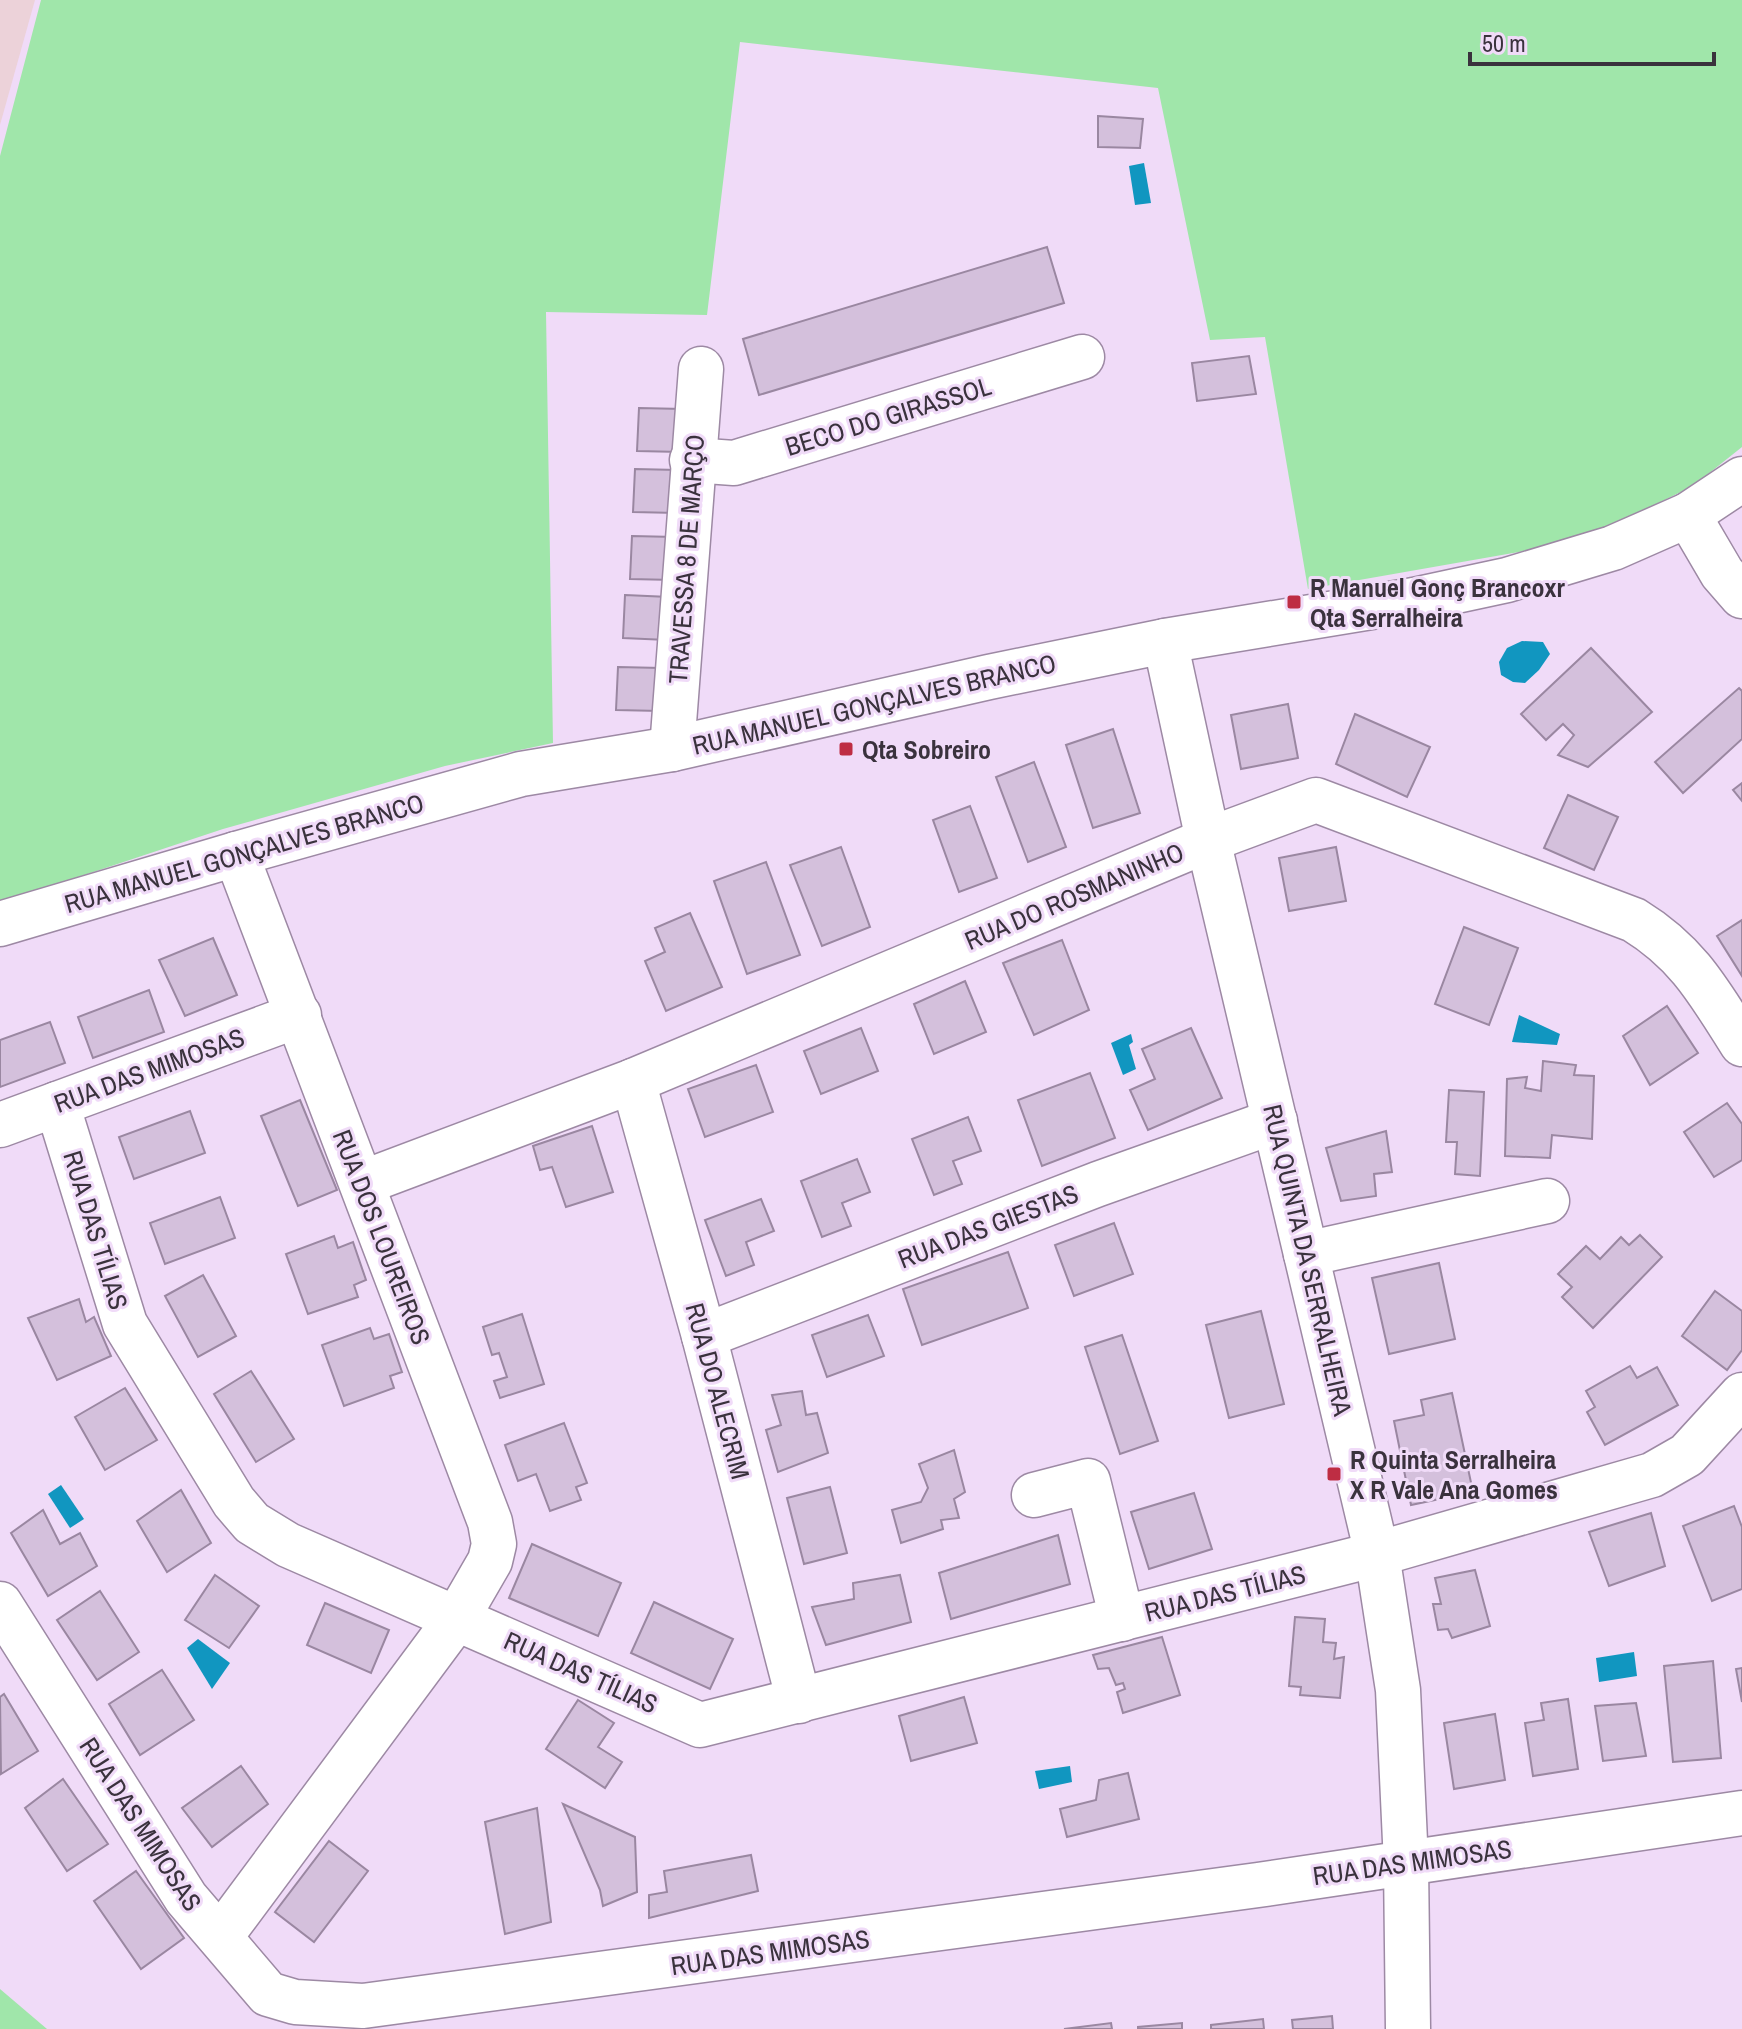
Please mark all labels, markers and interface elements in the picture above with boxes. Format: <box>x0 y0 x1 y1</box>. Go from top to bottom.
scale bar <box>1470 16 1714 66</box>
text: 50 m <box>1482 27 1526 59</box>
street label: BECO DO GIRASSOL <box>781 368 995 464</box>
street label: TRAVESSA 8 DE MARÇO <box>660 433 712 685</box>
place label: R Manuel Gonç Brancoxr Qta Serralheira <box>1310 570 1565 635</box>
marker: R Manuel Gonç Brancoxr Qta Serralheira <box>1285 593 1303 611</box>
street label: RUA MANUEL GONÇALVES BRANCO <box>689 645 1059 763</box>
place label: Qta Sobreiro <box>862 732 991 767</box>
marker: Qta Sobreiro <box>837 740 855 758</box>
street label: RUA MANUEL GONÇALVES BRANCO <box>60 785 428 921</box>
street label: RUA DO ROSMANINHO <box>959 834 1189 958</box>
street label: RUA DAS MIMOSAS <box>49 1019 249 1121</box>
street label: RUA QUINTA DA SERRALHEIRA <box>1255 1101 1361 1420</box>
street label: RUA DOS LOUREIROS <box>325 1125 439 1349</box>
street label: RUA DAS TÍLIAS <box>55 1146 137 1314</box>
street label: RUA DAS GIESTAS <box>893 1176 1083 1276</box>
street label: RUA DO ALECRIM <box>678 1299 758 1483</box>
place label: R Quinta Serralheira X R Vale Ana Gomes <box>1350 1442 1558 1507</box>
marker: R Quinta Serralheira X R Vale Ana Gomes <box>1325 1465 1343 1483</box>
street label: RUA DAS TÍLIAS <box>1141 1556 1309 1630</box>
street label: RUA DAS TÍLIAS <box>499 1623 663 1721</box>
street label: RUA DAS MIMOSAS <box>72 1731 210 1917</box>
street label: RUA DAS MIMOSAS <box>1310 1831 1514 1893</box>
street label: RUA DAS MIMOSAS <box>668 1921 872 1983</box>

